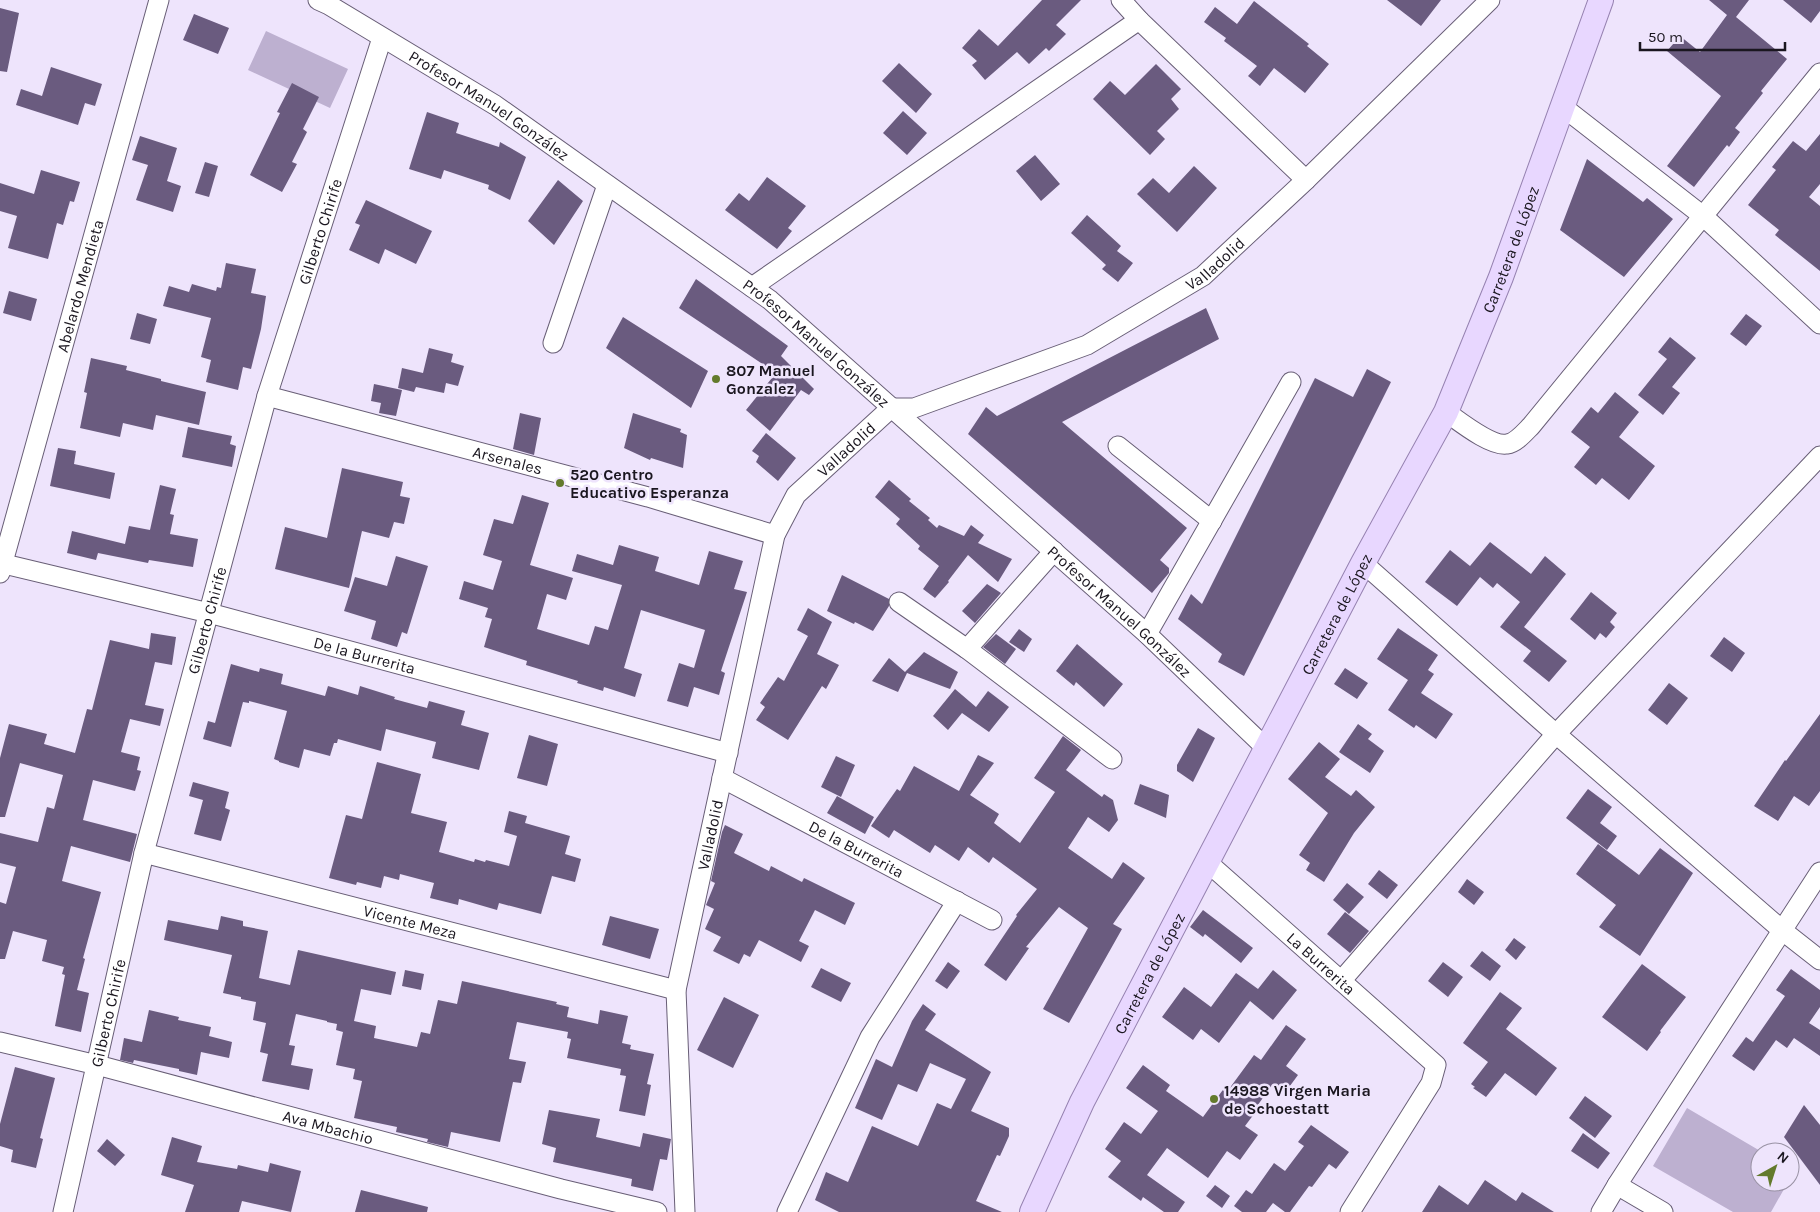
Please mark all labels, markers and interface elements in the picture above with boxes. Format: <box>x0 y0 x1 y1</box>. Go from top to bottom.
scale bar <box>1640 20 1785 52</box>
text: 50 m <box>1648 28 1683 46</box>
street label: Profesor Manuel González <box>406 46 573 164</box>
street label: Gilberto Chirife <box>294 176 346 287</box>
street label: Carretera de López <box>1478 183 1543 316</box>
street label: Abelardo Mendieta <box>52 217 107 354</box>
street label: Valladolid <box>1182 233 1248 294</box>
street label: Profesor Manuel González <box>739 274 894 411</box>
place label: 807 Manuel Gonzalez <box>726 361 815 398</box>
marker: 807 Manuel Gonzalez <box>710 373 722 385</box>
street label: Valladolid <box>813 418 879 480</box>
street label: Arsenales <box>471 441 545 478</box>
place label: 520 Centro Educativo Esperanza <box>570 465 729 502</box>
marker: 520 Centro Educativo Esperanza <box>554 477 566 489</box>
street label: Profesor Manuel González <box>1044 541 1196 681</box>
street label: Carretera de López <box>1297 550 1376 678</box>
street label: Gilberto Chirife <box>183 565 230 676</box>
street label: De la Burrerita <box>312 632 418 678</box>
street label: Valladolid <box>693 798 727 872</box>
street label: De la Burrerita <box>806 816 907 882</box>
street label: Vicente Meza <box>361 900 459 943</box>
street label: Carretera de López <box>1110 909 1189 1037</box>
street label: La Burrerita <box>1283 928 1359 998</box>
street label: Gilberto Chirife <box>87 957 129 1069</box>
place label: 14988 Virgen Maria de Schoestatt <box>1224 1081 1371 1118</box>
marker: 14988 Virgen Maria de Schoestatt <box>1208 1093 1220 1105</box>
street label: Ava Mbachio <box>281 1106 375 1148</box>
north arrow <box>1750 1142 1800 1192</box>
text: N <box>1774 1148 1792 1167</box>

